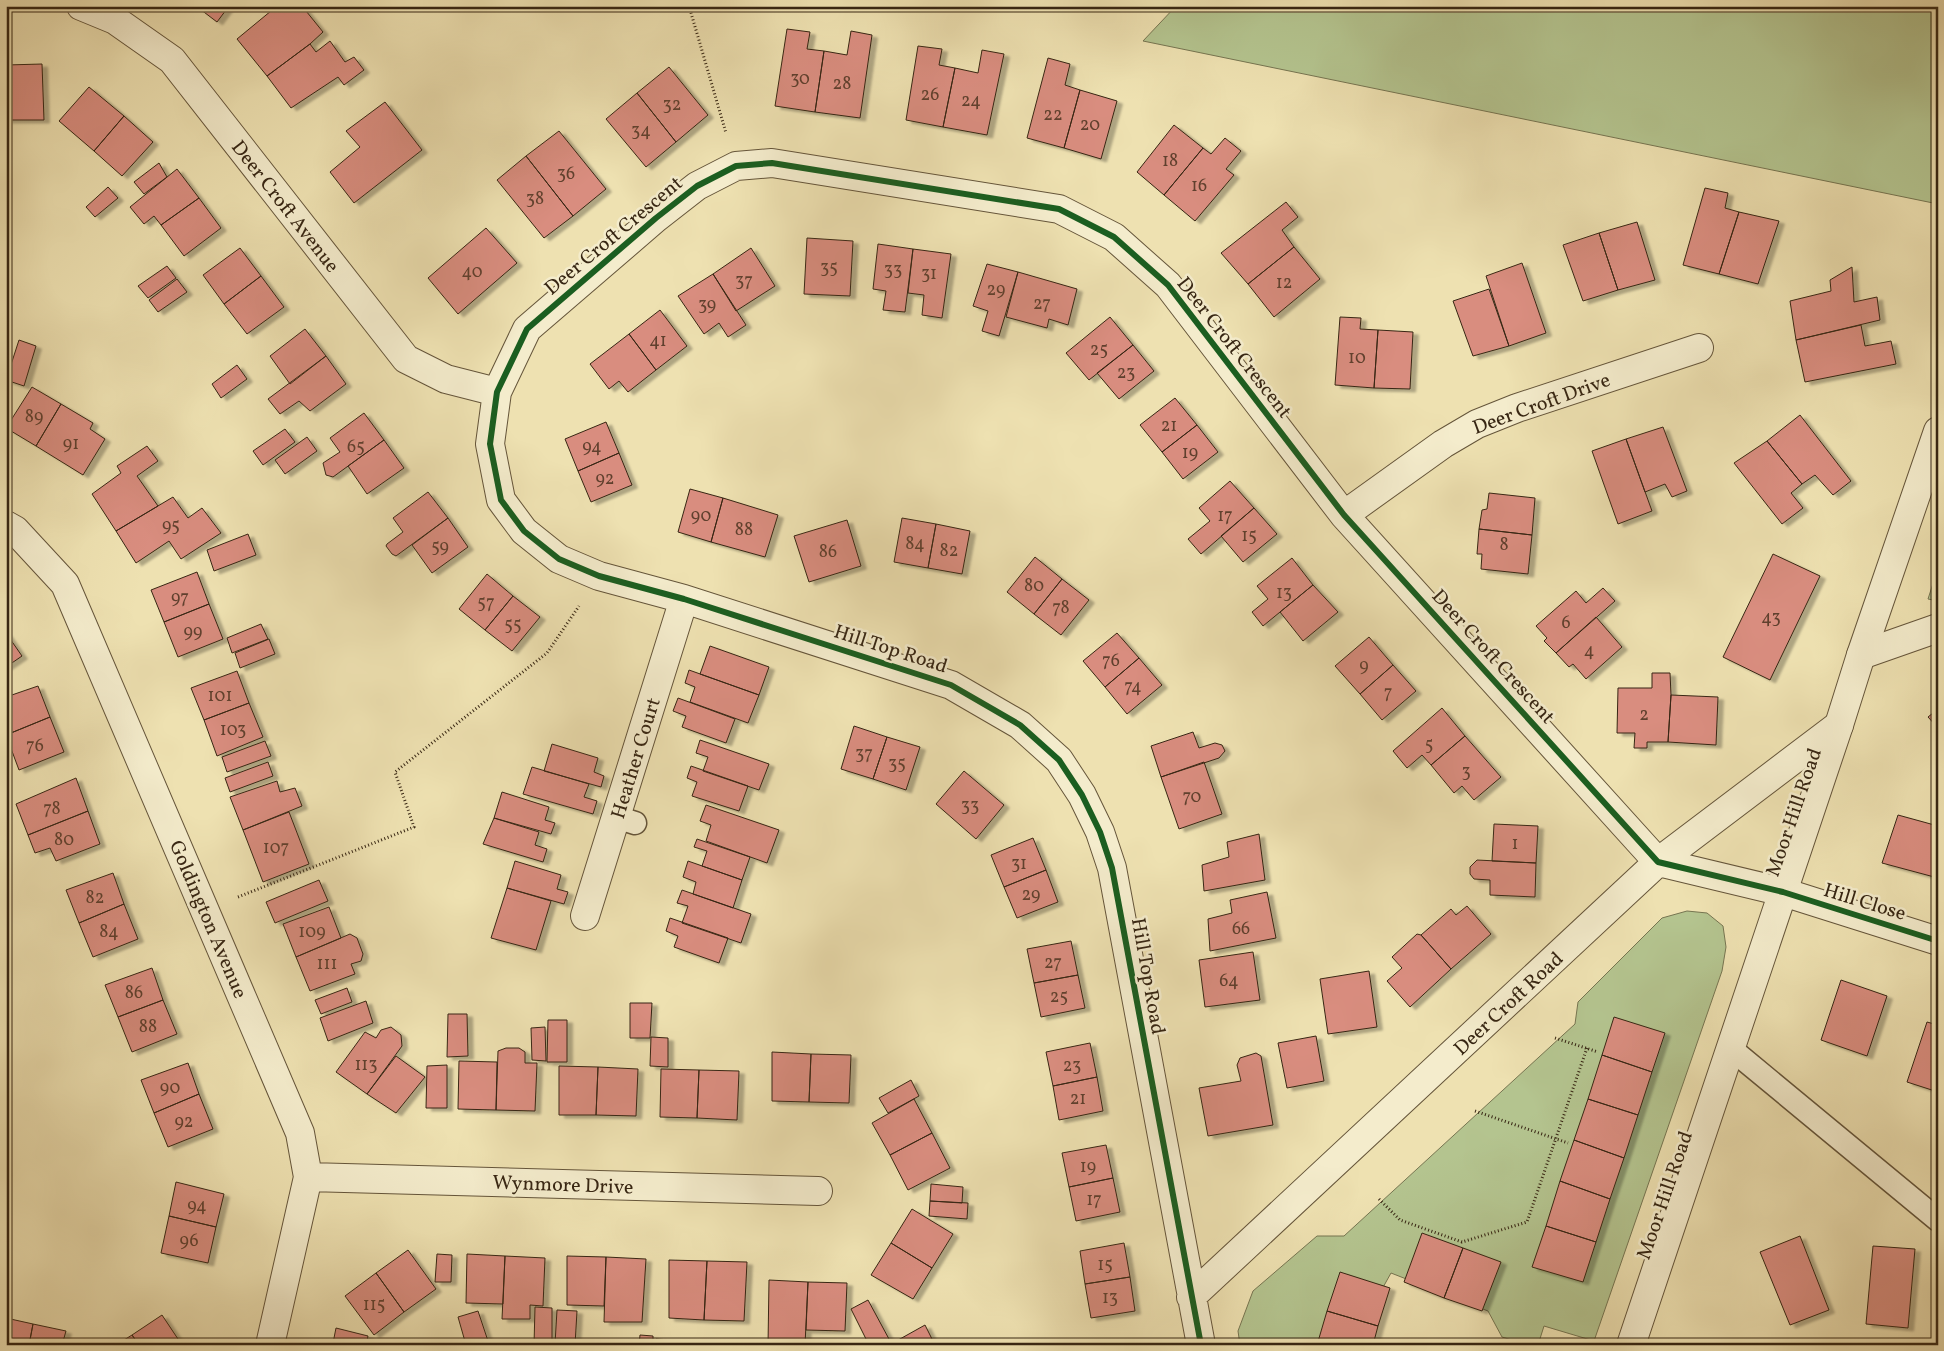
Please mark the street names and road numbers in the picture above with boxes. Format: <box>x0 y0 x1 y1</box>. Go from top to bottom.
street label: Deer Croft Avenue <box>224 135 345 279</box>
street label: Deer Croft Crescent <box>539 170 689 303</box>
street label: Deer Croft Crescent <box>1169 272 1298 425</box>
street label: Deer Croft Drive <box>1469 367 1614 443</box>
street label: Deer Croft Crescent <box>1424 584 1561 731</box>
street label: Hill Top Road <box>830 618 951 681</box>
street label: Heather Court <box>605 695 669 823</box>
street label: Moor Hill Road <box>1760 745 1830 881</box>
street label: Goldington Avenue <box>161 836 253 1003</box>
street label: Hill Close <box>1820 877 1909 929</box>
street label: Hill Top Road <box>1123 916 1171 1037</box>
street label: Deer Croft Road <box>1448 946 1570 1063</box>
street label: Moor Hill Road <box>1631 1128 1701 1264</box>
street label: Wynmore Drive <box>492 1170 634 1202</box>

